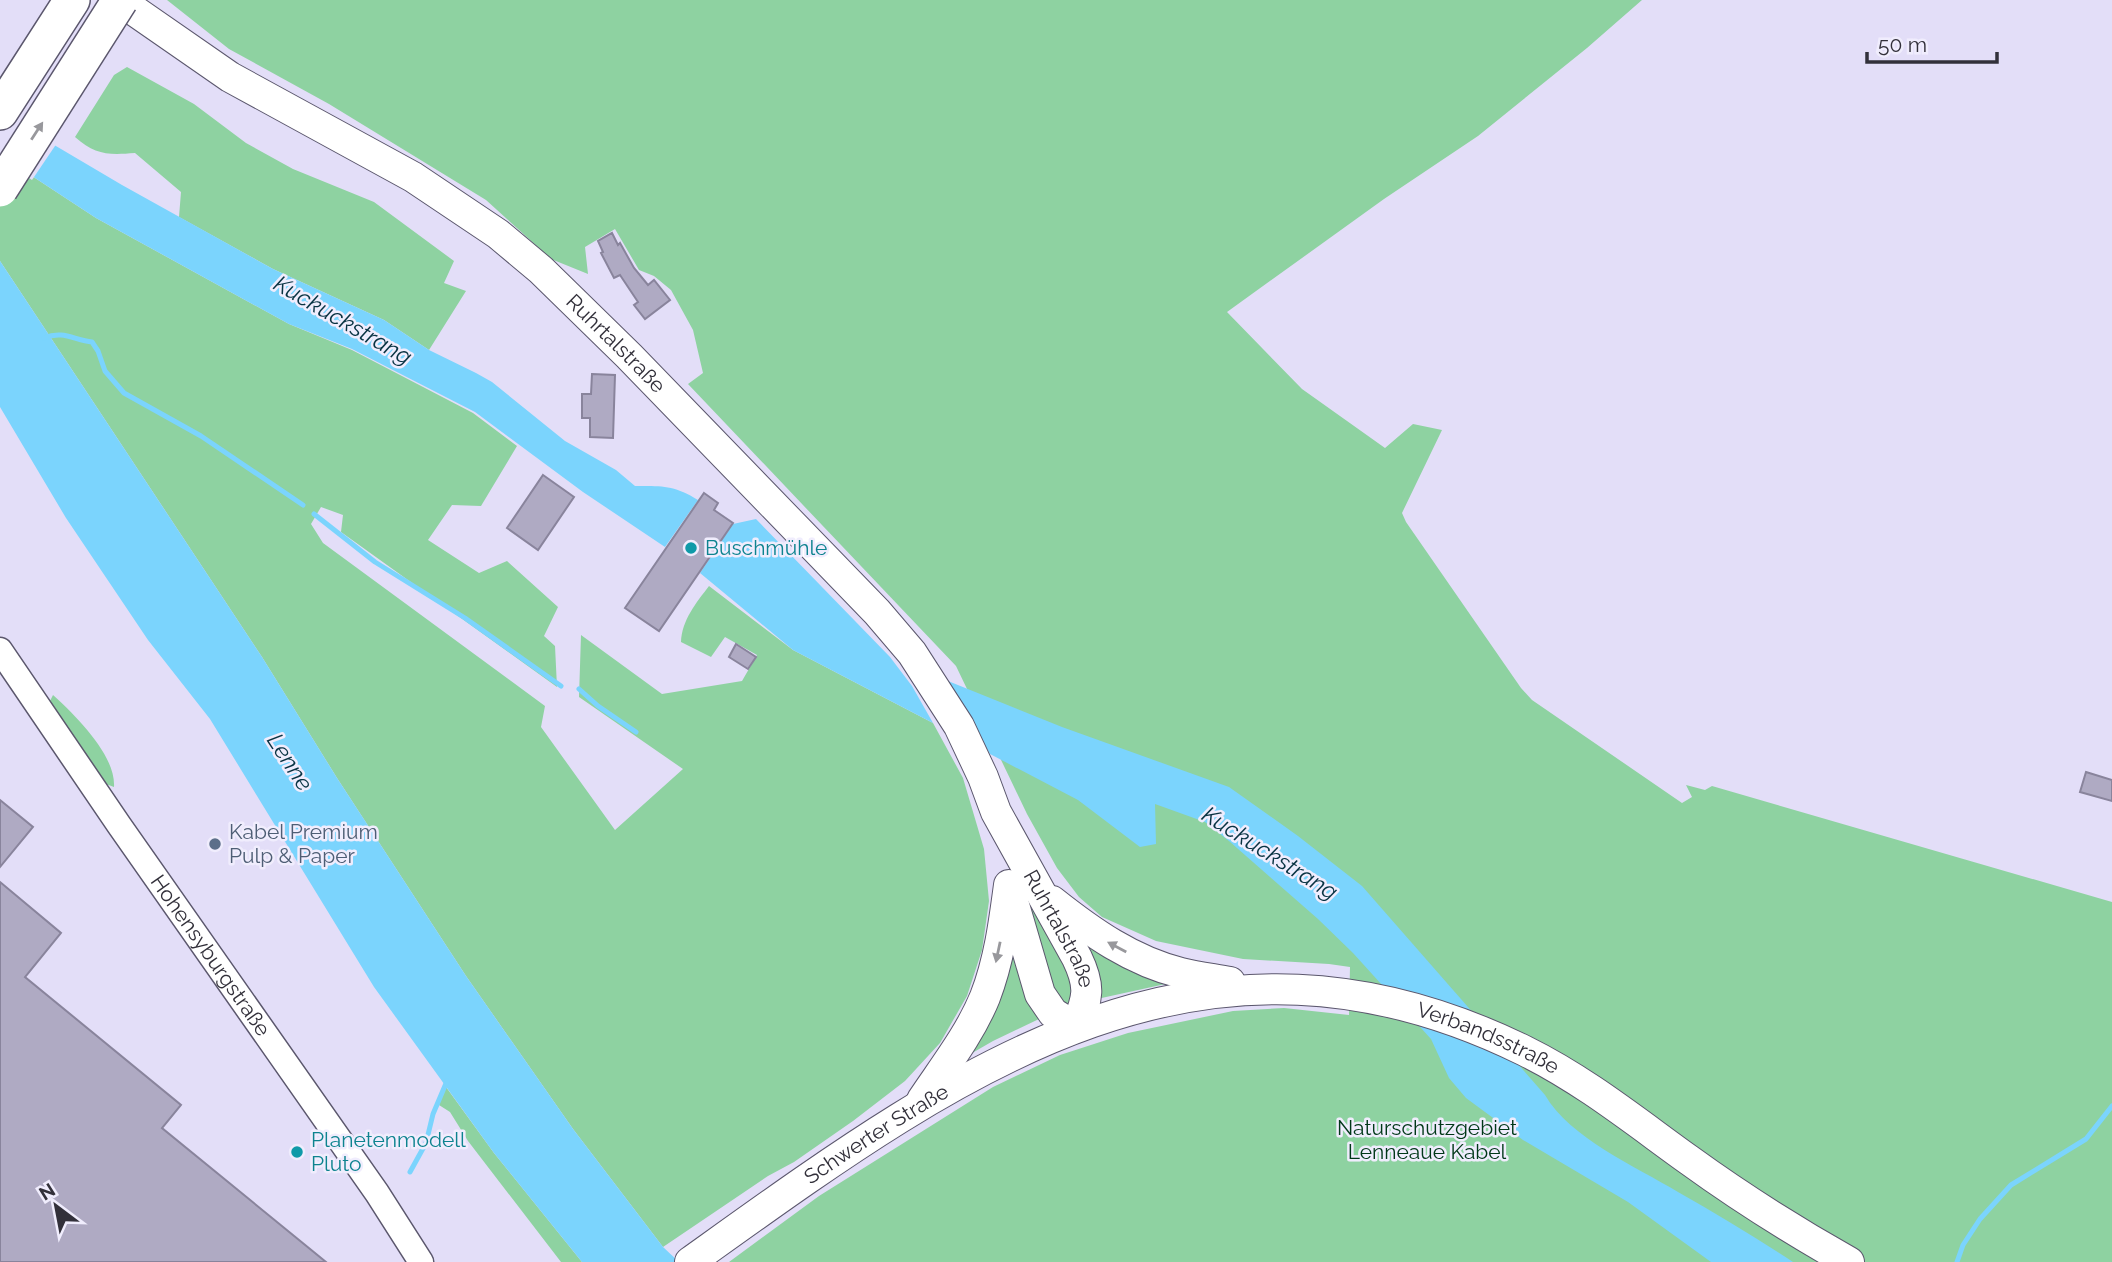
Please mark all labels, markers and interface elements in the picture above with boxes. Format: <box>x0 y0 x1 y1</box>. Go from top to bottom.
scale bar <box>1867 21 1996 65</box>
text: 50 m <box>1878 32 1927 57</box>
one-way arrow <box>30 122 43 141</box>
water label: Kuckuckstrang <box>269 269 417 370</box>
street label: Ruhrtalstraße <box>561 289 671 398</box>
place label: Buschmühle <box>705 535 827 560</box>
marker: Buschmühle <box>683 540 699 556</box>
water label: Lenne <box>262 728 319 795</box>
water label: Kuckuckstrang <box>1197 800 1343 905</box>
place label: Kabel Premium Pulp & Paper <box>229 819 378 868</box>
marker: Kabel Premium Pulp & Paper <box>207 836 223 852</box>
street label: Ruhrtalstraße <box>1019 865 1099 990</box>
street label: Hohensyburgstraße <box>146 870 276 1041</box>
one-way arrow <box>993 941 1004 963</box>
one-way arrow <box>1108 941 1127 953</box>
street label: Verbandsstraße <box>1414 997 1564 1079</box>
street label: Schwerter Straße <box>799 1079 953 1189</box>
park label: Naturschutzgebiet Lenneaue Kabel <box>1337 1115 1517 1164</box>
place label: Planetenmodell Pluto <box>311 1127 466 1176</box>
marker: Planetenmodell Pluto <box>289 1144 305 1160</box>
north arrow <box>21 1171 91 1241</box>
text: N <box>35 1178 59 1205</box>

